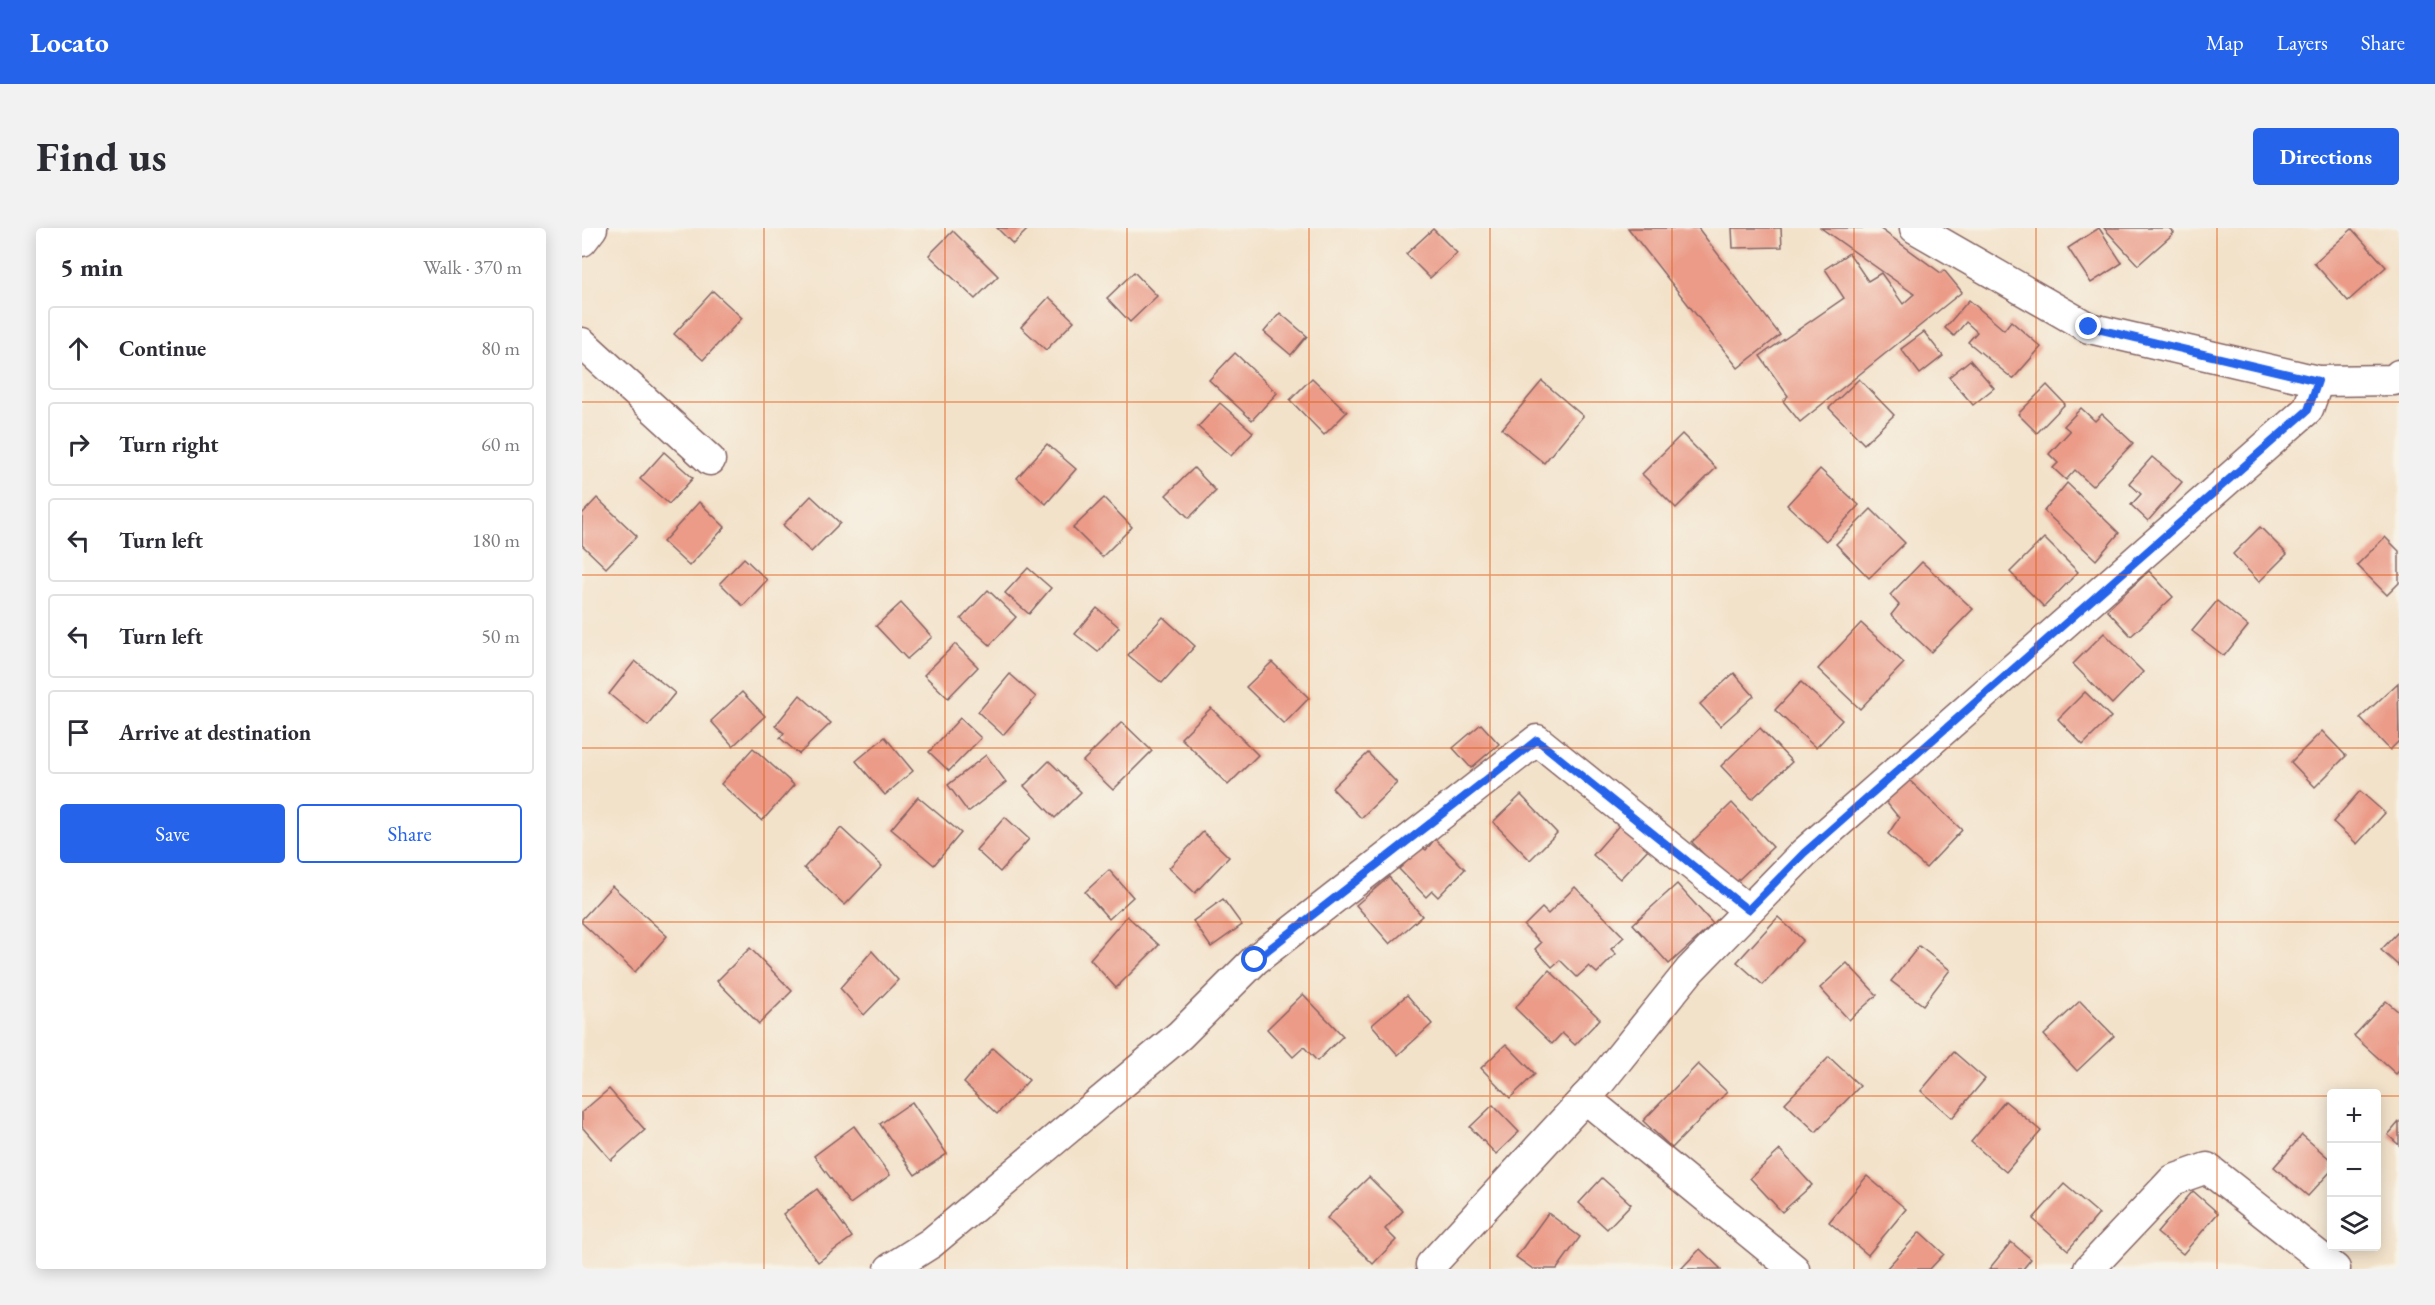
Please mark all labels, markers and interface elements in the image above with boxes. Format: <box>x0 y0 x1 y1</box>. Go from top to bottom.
text: Locato <box>30 24 109 60</box>
text: Map <box>2206 29 2244 56</box>
text: Layers <box>2277 29 2328 56</box>
text: Share <box>2361 29 2405 56</box>
button: Directions <box>2253 128 2399 185</box>
text: Find us <box>36 129 167 184</box>
text: 5 min <box>60 250 123 284</box>
text: Walk · 370 m <box>423 254 522 280</box>
route end <box>2075 313 2101 339</box>
icon: ahead <box>62 332 95 365</box>
text: Continue <box>119 334 206 363</box>
text: 80 m <box>481 335 520 361</box>
icon: right <box>62 428 95 461</box>
text: Turn right <box>119 430 218 459</box>
text: 60 m <box>481 431 520 457</box>
icon: left <box>62 524 95 557</box>
text: Turn left <box>119 526 203 555</box>
text: 180 m <box>472 527 520 553</box>
icon: left <box>62 620 95 653</box>
text: Turn left <box>119 622 203 651</box>
text: 50 m <box>481 623 520 649</box>
icon: arrive <box>62 716 95 749</box>
text: Arrive at destination <box>119 718 311 747</box>
button: Save <box>60 804 285 863</box>
button: Share <box>297 804 522 863</box>
route start <box>1241 946 1267 972</box>
map controls <box>2327 1089 2381 1251</box>
button: + <box>2327 1089 2381 1143</box>
button: − <box>2327 1143 2381 1197</box>
button: layers <box>2327 1197 2381 1251</box>

